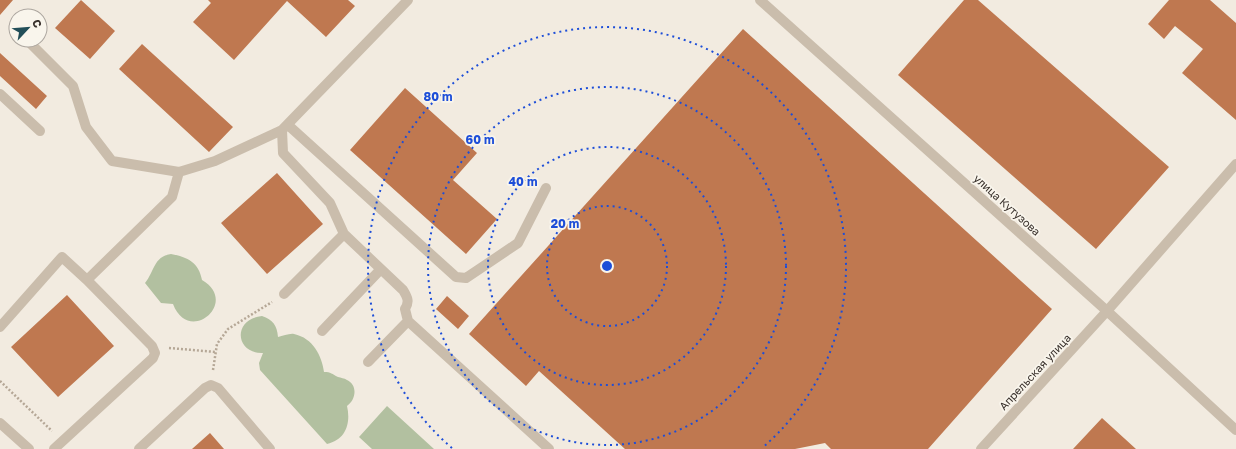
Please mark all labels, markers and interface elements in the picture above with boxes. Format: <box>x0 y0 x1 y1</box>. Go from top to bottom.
north arrow <box>8 8 48 48</box>
text: С <box>30 17 45 30</box>
text: 80 m <box>424 89 452 104</box>
text: 60 m <box>466 132 494 147</box>
street label: улица Кутузова <box>971 171 1043 238</box>
text: 40 m <box>509 174 537 189</box>
text: 20 m <box>551 216 579 231</box>
centre of rings <box>600 259 614 273</box>
street label: Апрельская улица <box>996 331 1073 412</box>

